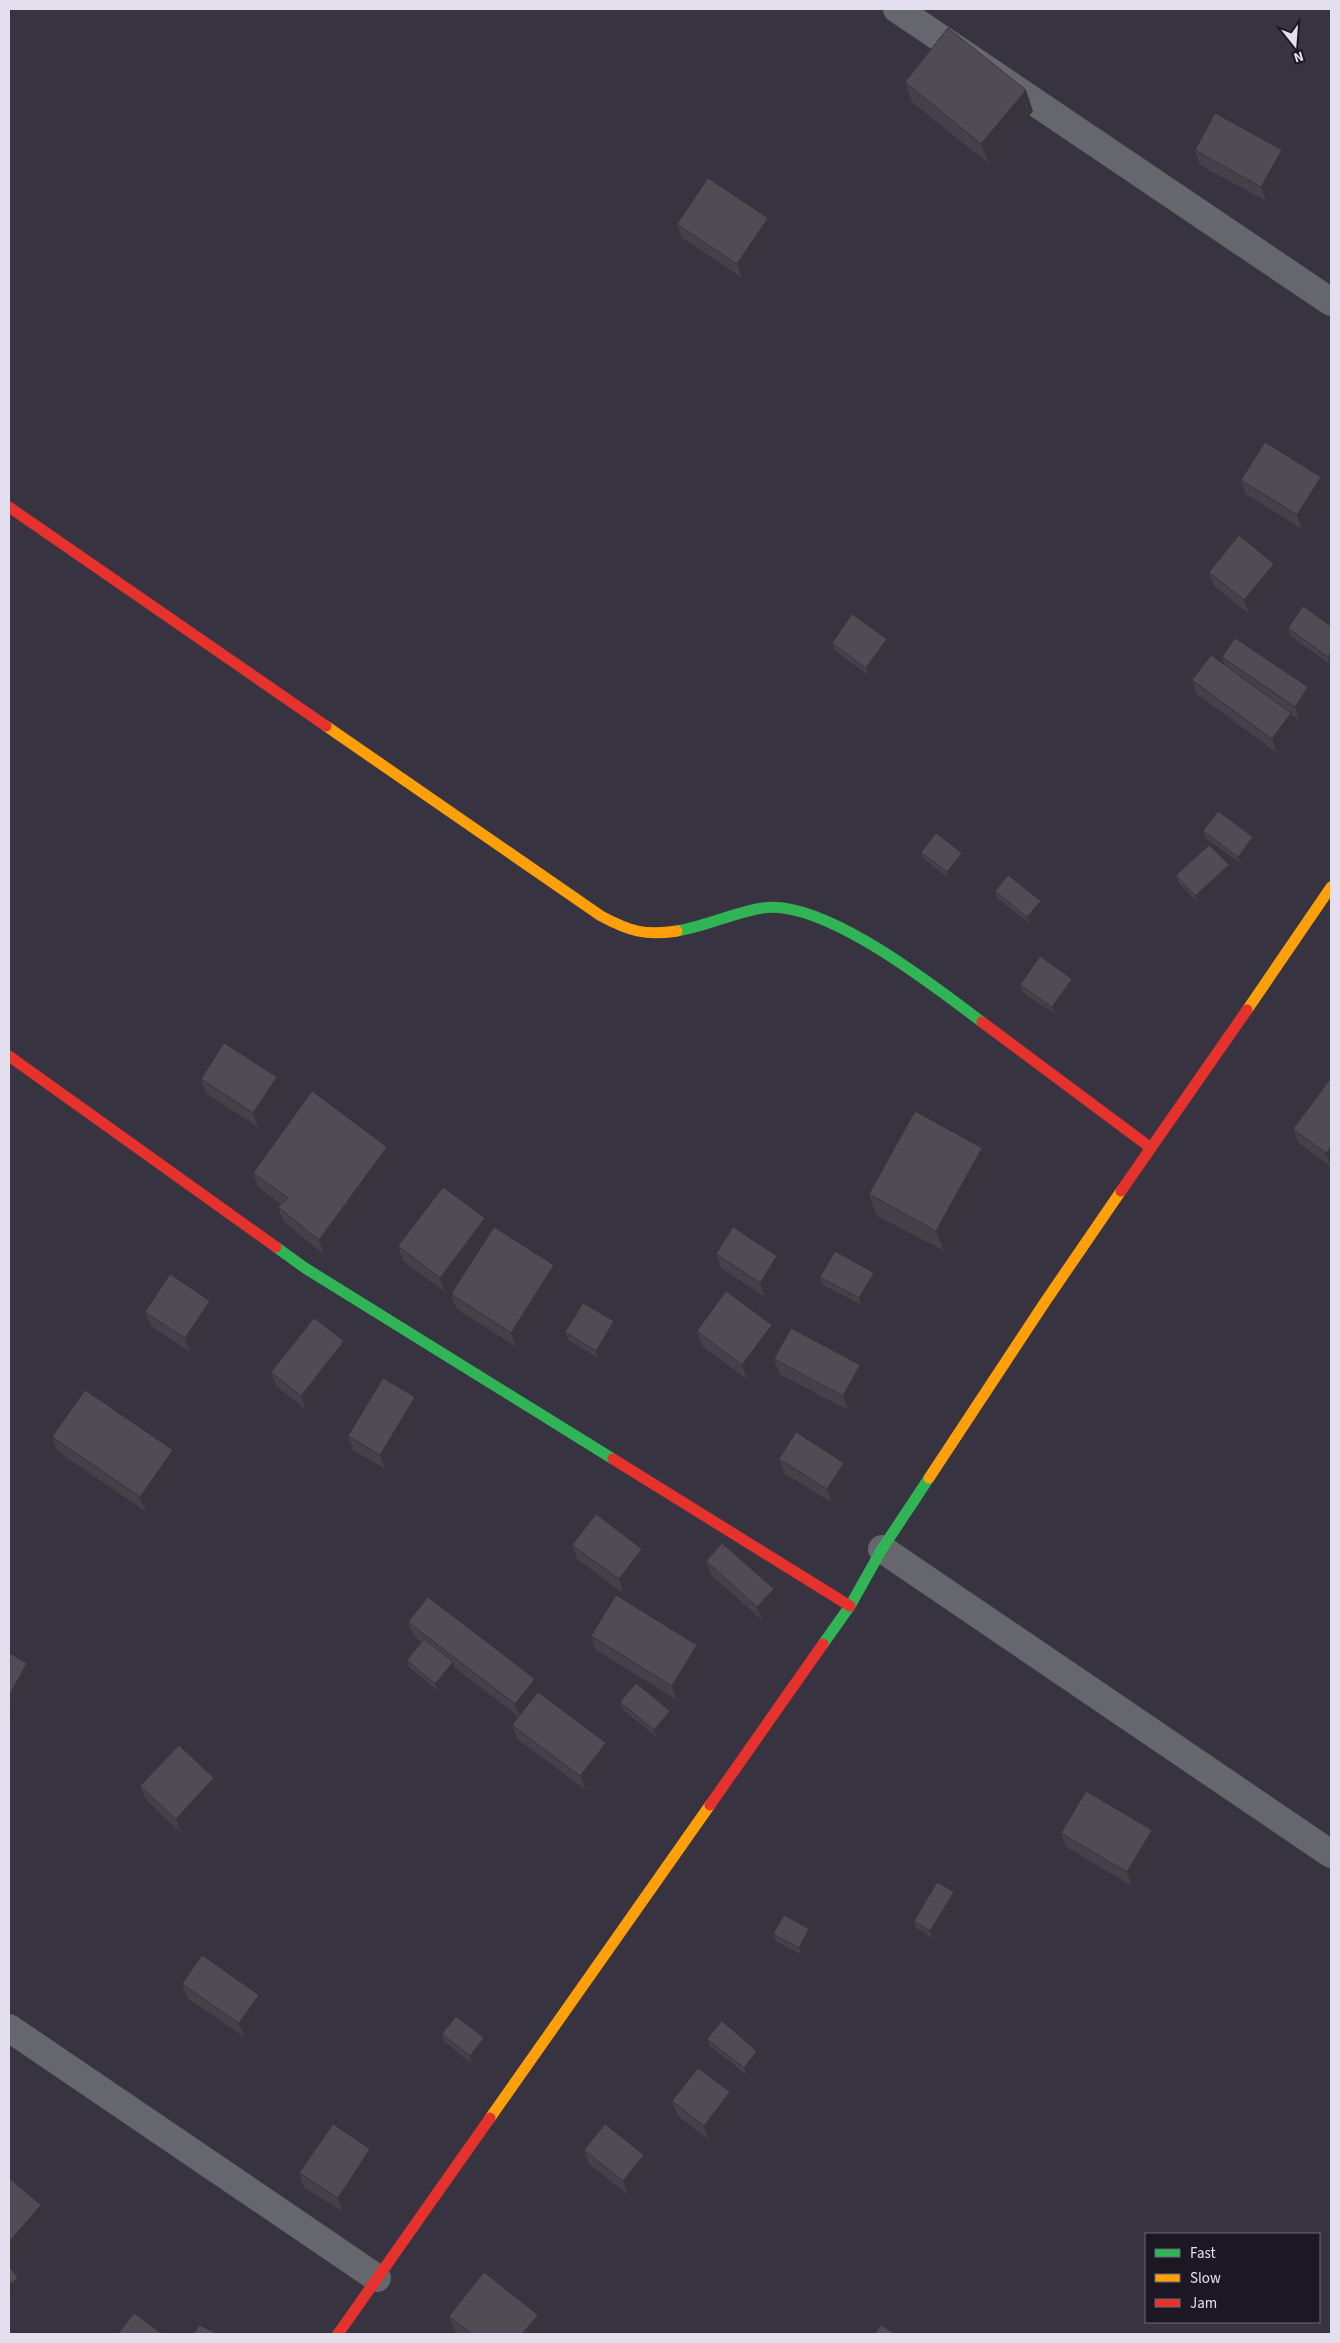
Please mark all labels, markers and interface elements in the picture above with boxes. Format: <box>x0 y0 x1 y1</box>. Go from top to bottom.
north arrow <box>1270 20 1320 70</box>
text: N <box>1291 46 1306 67</box>
legend <box>1145 2233 1320 2323</box>
text: Fast <box>1190 2243 1216 2264</box>
text: Slow <box>1190 2268 1221 2289</box>
text: Jam <box>1190 2293 1217 2314</box>

